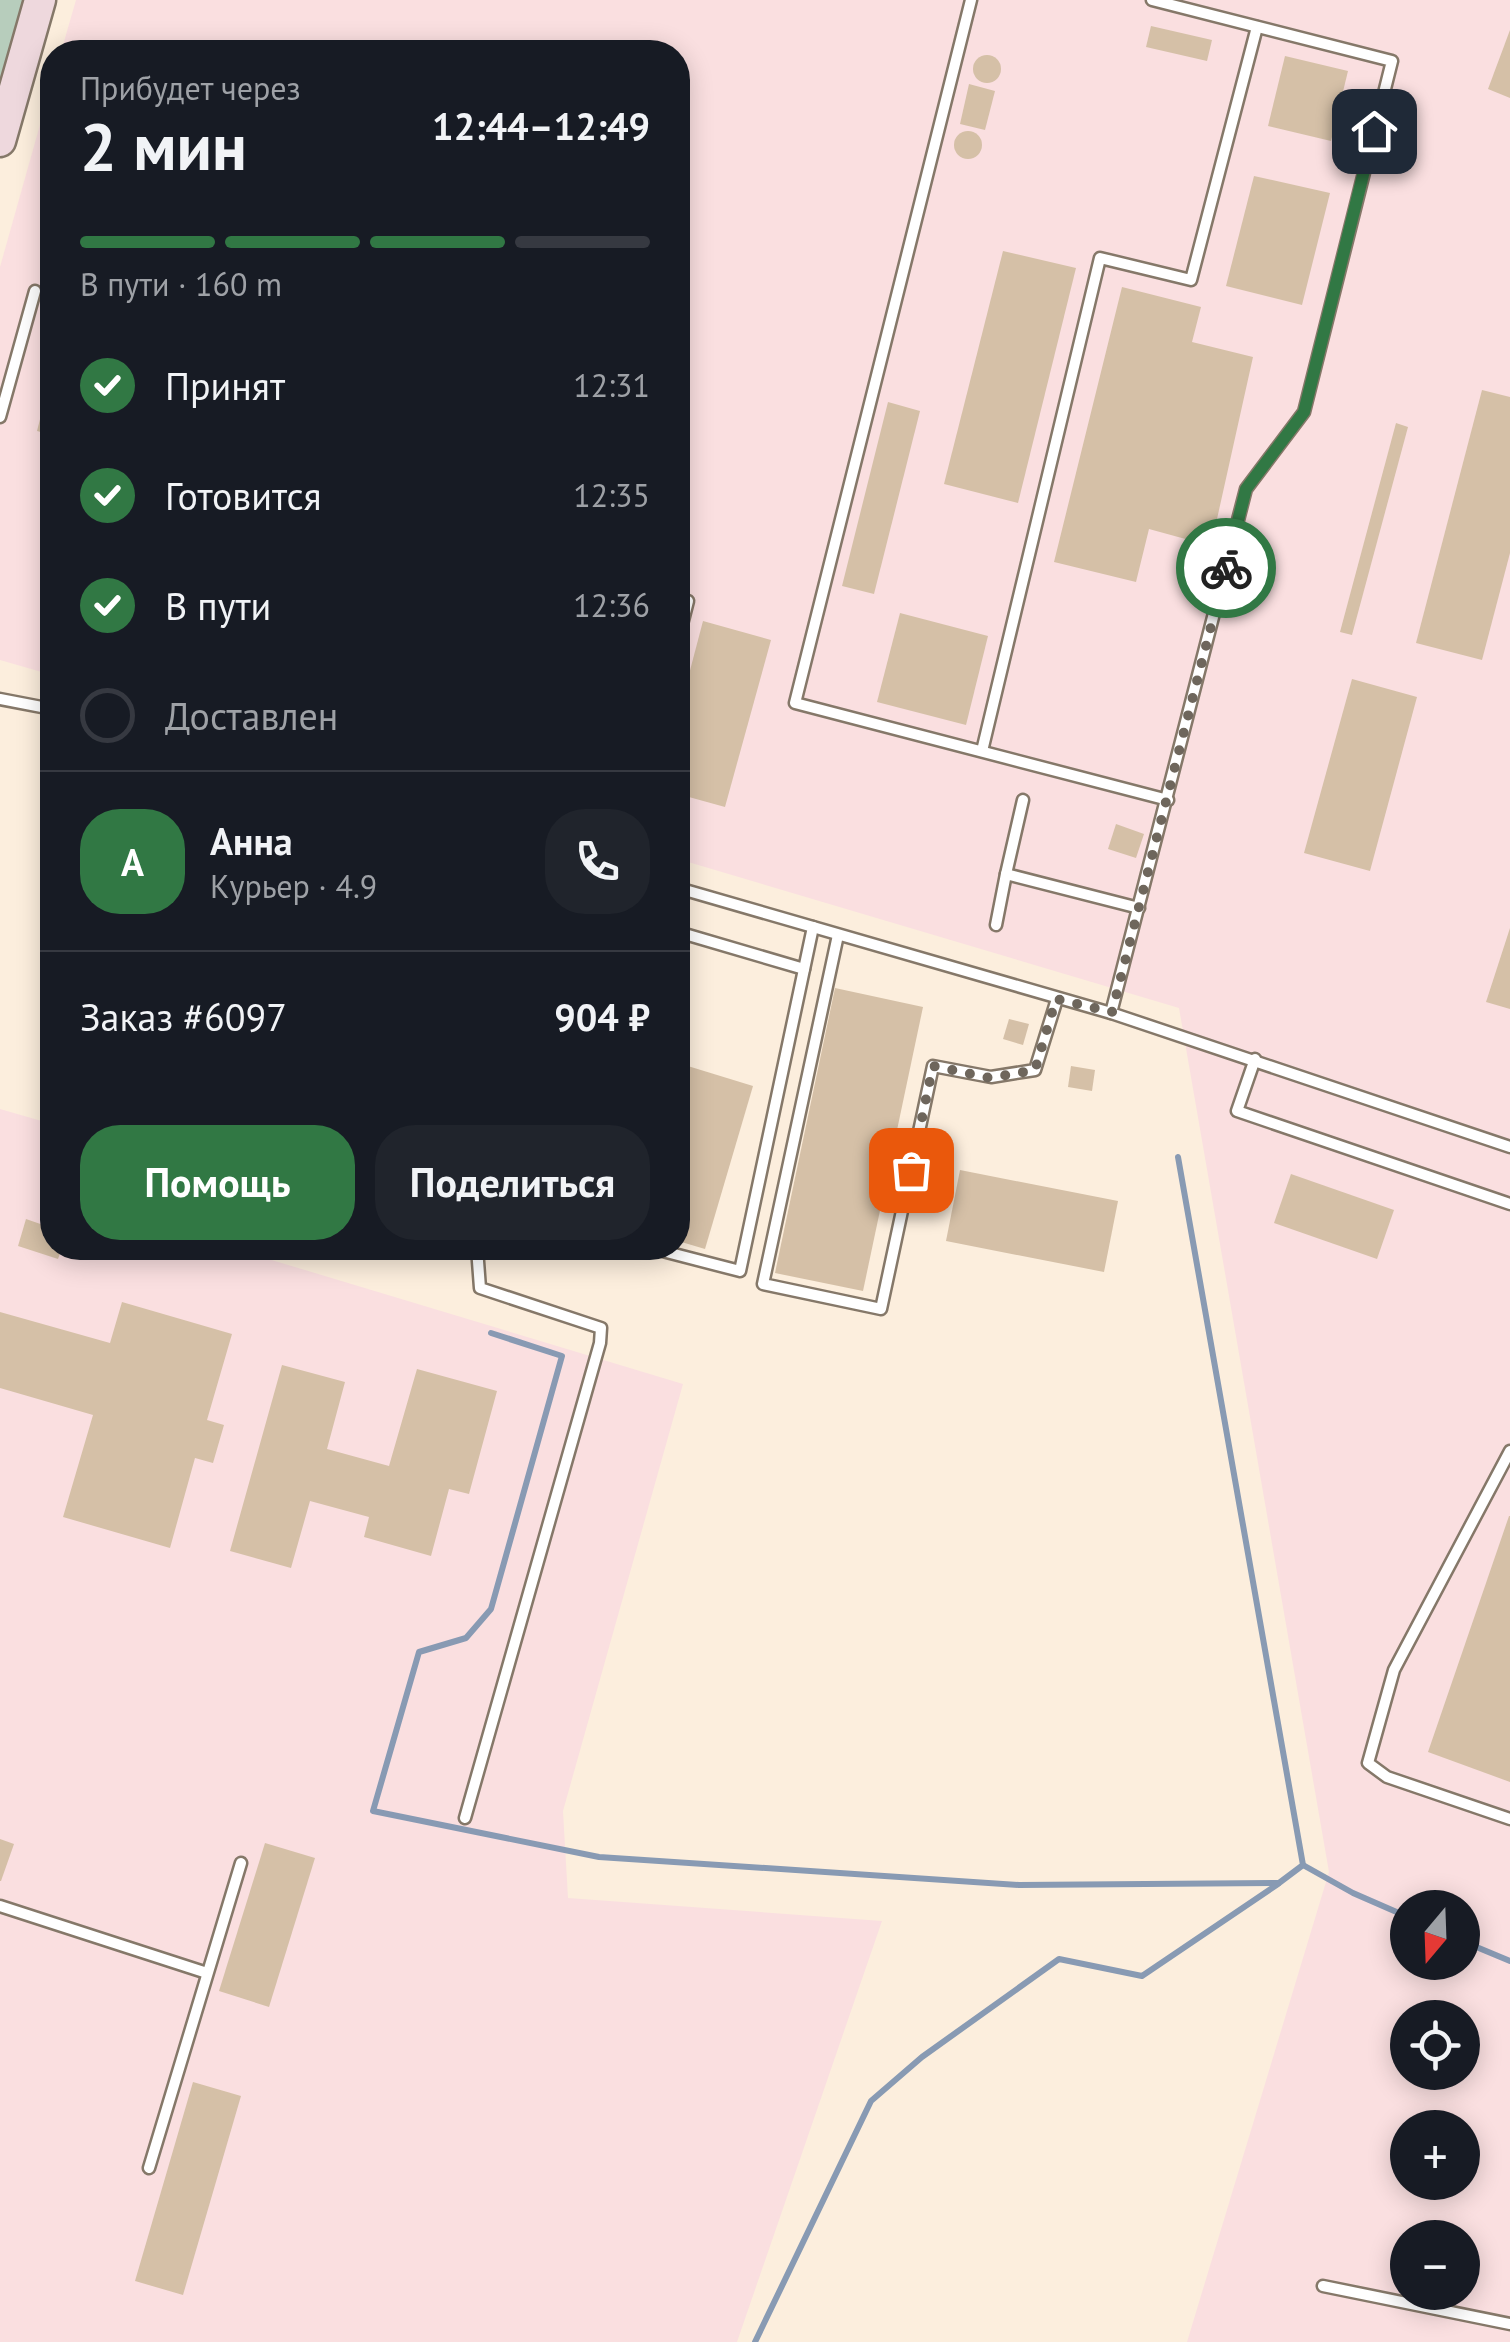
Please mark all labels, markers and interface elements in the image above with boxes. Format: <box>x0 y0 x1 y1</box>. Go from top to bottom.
text: Прибудет через <box>80 67 301 109</box>
pin <box>1332 89 1417 174</box>
text: 12:44–12:49 <box>432 101 650 150</box>
text: 2 мин <box>80 104 247 188</box>
icon: home <box>1347 104 1402 159</box>
text: В пути · 160 m <box>80 263 282 305</box>
icon: check <box>80 358 135 413</box>
text: Принят <box>165 361 285 410</box>
text: 12:31 <box>573 364 650 406</box>
icon: check <box>80 468 135 523</box>
text: Готовится <box>165 471 322 520</box>
text: 12:35 <box>573 474 650 516</box>
courier <box>1176 518 1276 618</box>
icon: bike <box>1199 541 1254 596</box>
icon: check <box>80 578 135 633</box>
text: В пути <box>165 581 271 630</box>
text: 12:36 <box>573 584 650 626</box>
text: Доставлен <box>165 691 338 740</box>
button: phone <box>545 809 650 914</box>
text: Анна <box>210 816 293 865</box>
text: А <box>121 837 144 886</box>
text: Курьер · 4.9 <box>210 865 377 907</box>
text: Заказ #6097 <box>80 992 287 1041</box>
text: 904 ₽ <box>554 992 650 1041</box>
button: Помощь <box>80 1125 355 1240</box>
button: Поделиться <box>375 1125 650 1240</box>
pin <box>869 1128 954 1213</box>
icon: bag <box>884 1143 939 1198</box>
north arrow <box>1390 1890 1480 1980</box>
map controls <box>1390 1890 1480 2310</box>
button: locate <box>1390 2000 1480 2090</box>
button: + <box>1390 2110 1480 2200</box>
button: − <box>1390 2220 1480 2310</box>

